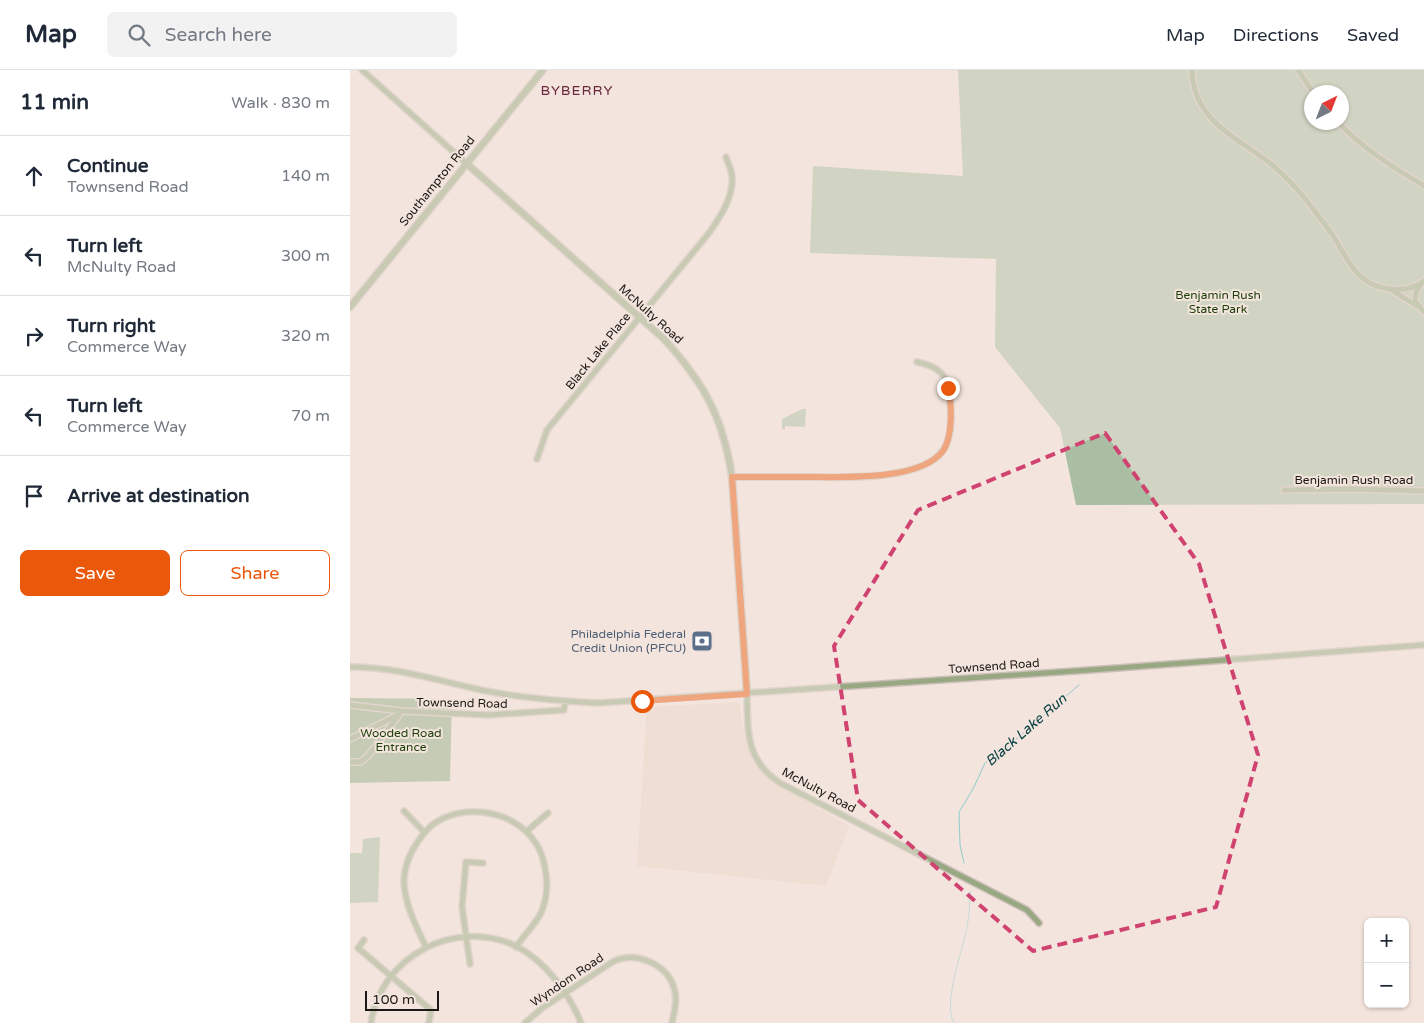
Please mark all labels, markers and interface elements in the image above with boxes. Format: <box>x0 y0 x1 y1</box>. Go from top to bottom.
search box <box>107 12 457 57</box>
text: Map <box>25 20 77 49</box>
icon: search <box>125 21 153 49</box>
text: Search here <box>165 24 272 46</box>
text: Map <box>1166 24 1205 46</box>
text: Directions <box>1233 24 1319 46</box>
text: Saved <box>1347 24 1399 46</box>
district label: BYBERRY <box>541 82 613 99</box>
north arrow <box>1304 85 1349 130</box>
text: 11 min <box>20 90 89 115</box>
text: Walk · 830 m <box>231 93 330 113</box>
street label: Southampton Road <box>396 133 478 229</box>
text: Continue <box>67 155 149 177</box>
icon: ahead <box>20 162 48 190</box>
text: 140 m <box>281 166 330 186</box>
text: Townsend Road <box>67 177 189 197</box>
text: Turn left <box>67 235 143 257</box>
icon: left <box>20 242 48 270</box>
text: 300 m <box>281 246 330 266</box>
text: McNulty Road <box>67 257 176 277</box>
street label: McNulty Road <box>616 281 686 347</box>
park label: Benjamin Rush State Park <box>1175 288 1261 316</box>
street label: Black Lake Place <box>563 310 633 392</box>
text: Turn right <box>67 315 155 337</box>
icon: right <box>20 322 48 350</box>
text: 320 m <box>281 326 330 346</box>
text: Commerce Way <box>67 337 187 357</box>
route end <box>937 377 960 400</box>
text: Turn left <box>67 395 143 417</box>
icon: left <box>20 402 48 430</box>
text: 70 m <box>291 406 330 426</box>
text: Commerce Way <box>67 417 187 437</box>
street label: Benjamin Rush Road <box>1295 473 1413 487</box>
icon: arrive <box>20 482 48 510</box>
text: Arrive at destination <box>67 485 250 507</box>
button: Save <box>20 550 170 596</box>
button: Share <box>180 550 330 596</box>
place label: Philadelphia Federal Credit Union (PFCU) <box>571 627 686 655</box>
bank icon: Philadelphia Federal Credit Union (PFCU) <box>690 629 714 653</box>
street label: Townsend Road <box>948 656 1040 676</box>
route start <box>631 690 654 713</box>
water label: Black Lake Run <box>982 690 1070 770</box>
street label: Townsend Road <box>416 695 508 711</box>
park label: Wooded Road Entrance <box>360 726 442 754</box>
street label: McNulty Road <box>780 765 858 815</box>
map controls <box>1364 918 1409 1008</box>
button: + <box>1364 918 1409 963</box>
street label: Wyndom Road <box>528 950 606 1010</box>
button: − <box>1364 963 1409 1008</box>
scale bar <box>365 988 439 1011</box>
text: 100 m <box>372 991 415 1008</box>

